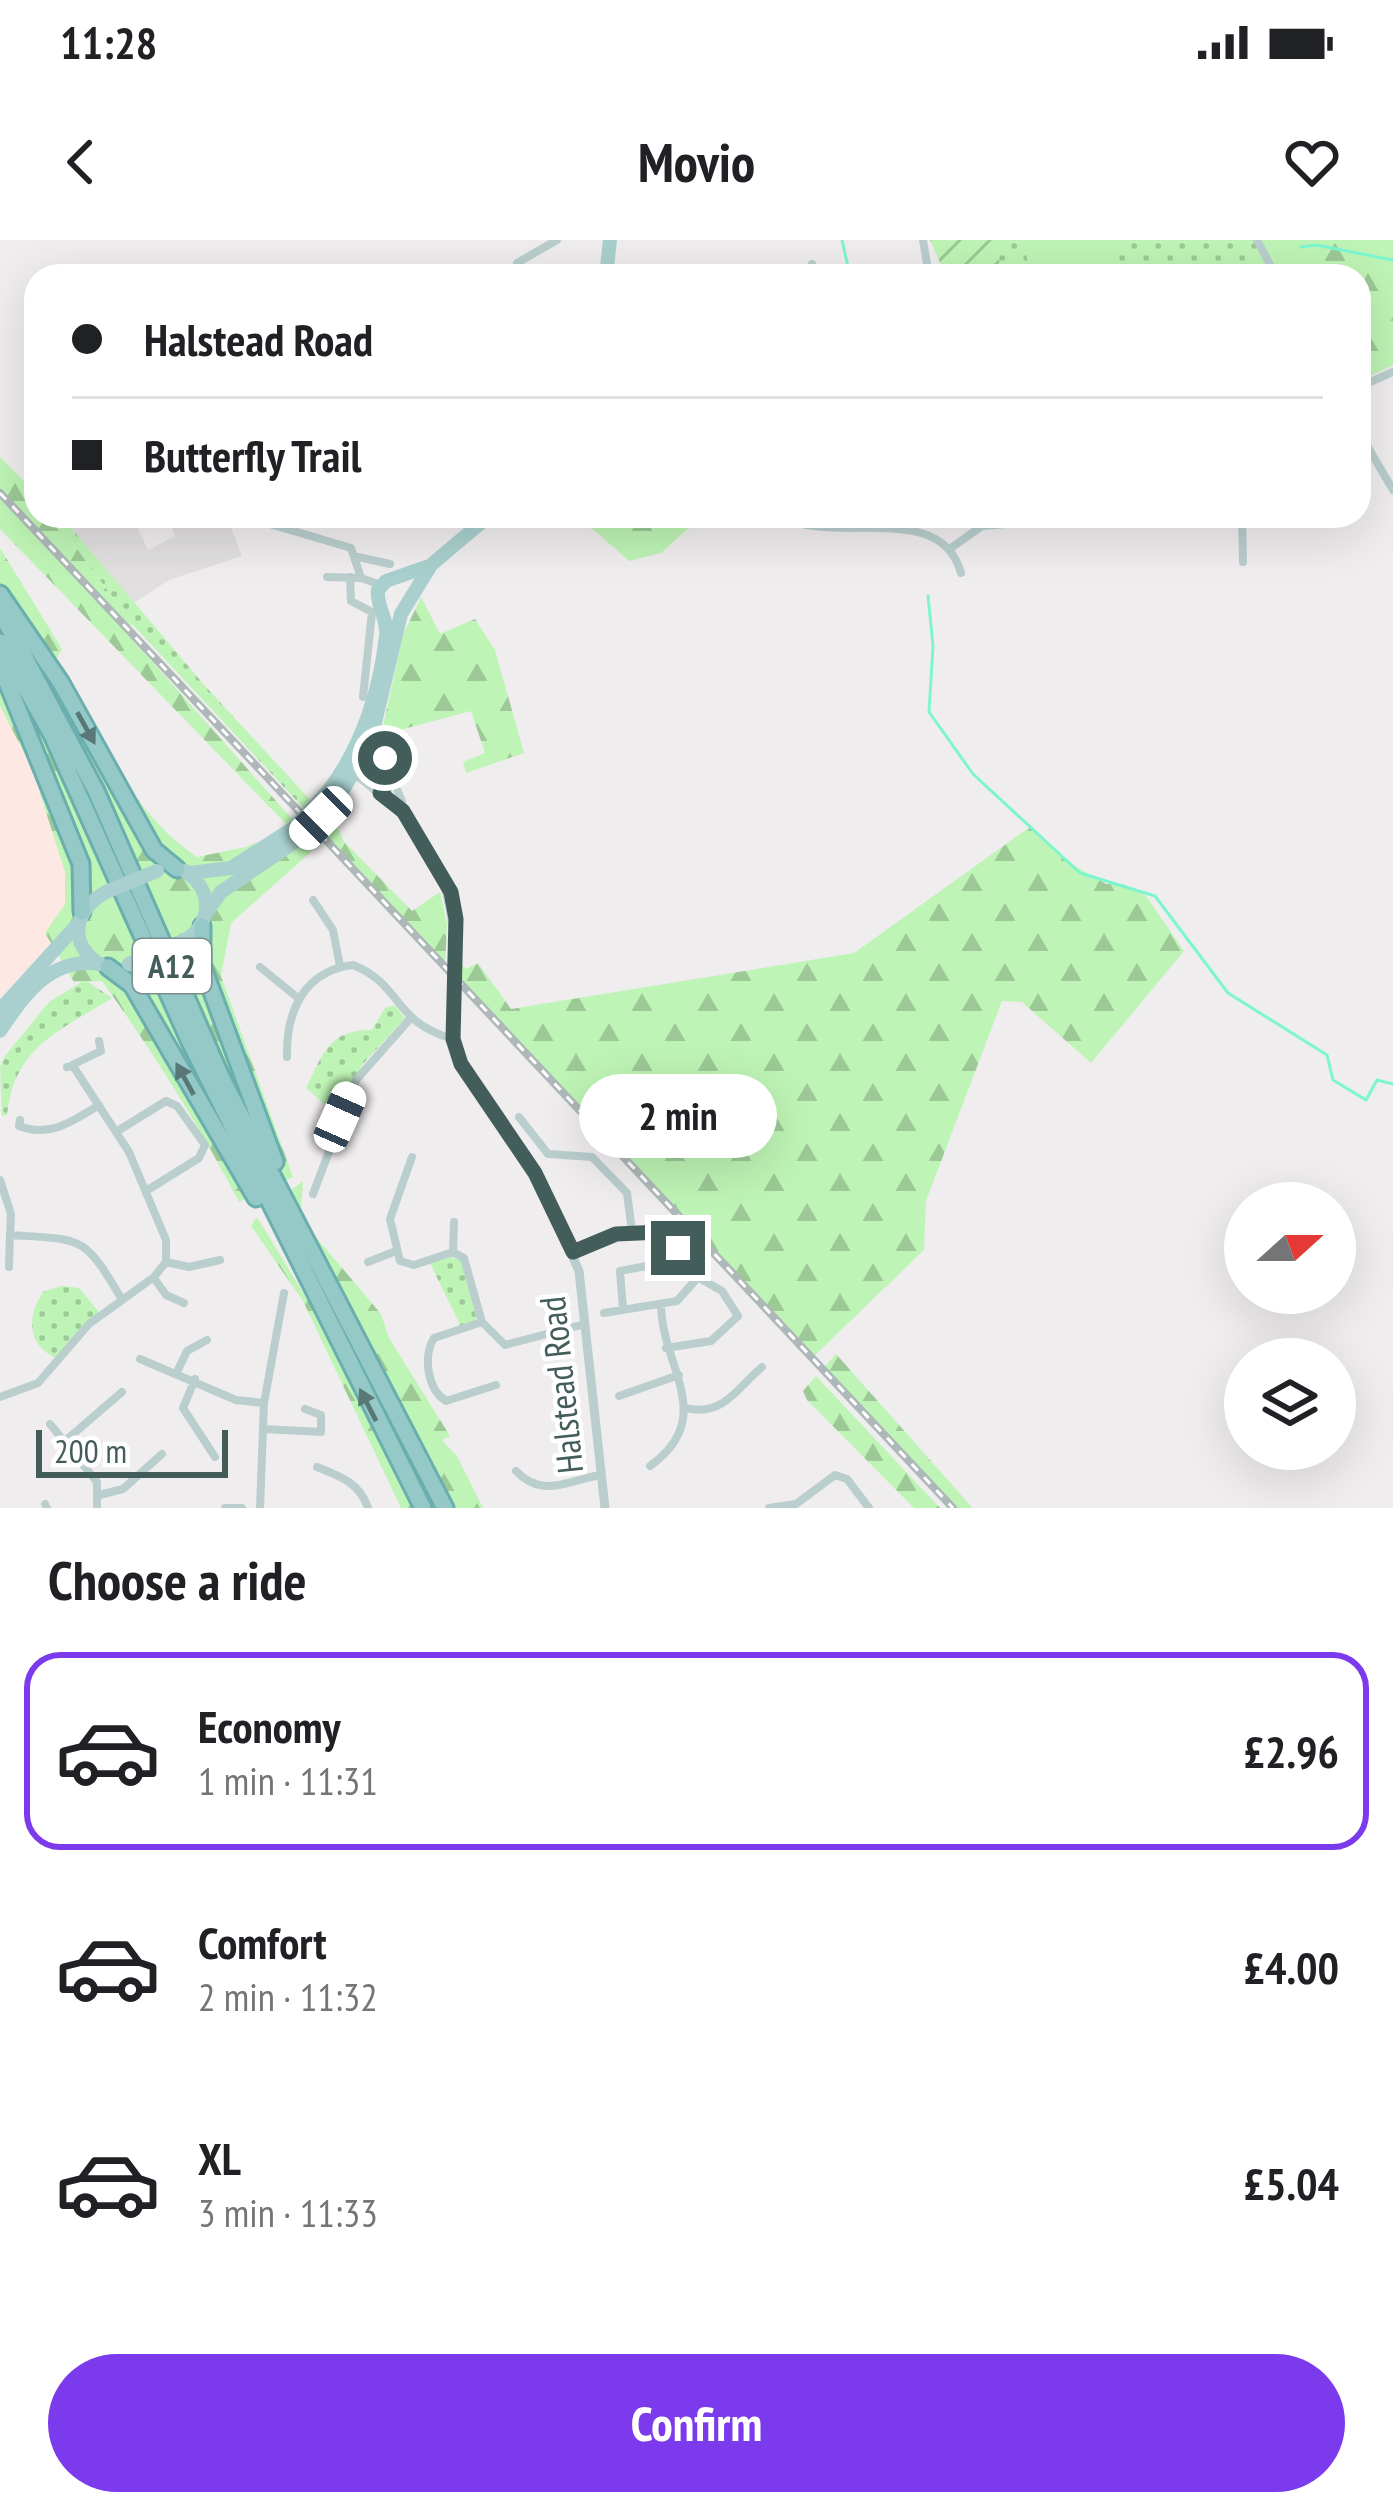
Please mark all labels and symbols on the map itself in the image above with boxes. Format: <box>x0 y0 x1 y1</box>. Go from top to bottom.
one-way arrow <box>75 710 96 745</box>
route start <box>358 731 412 785</box>
car <box>283 780 359 856</box>
road number: A12 <box>133 939 211 993</box>
one-way arrow <box>175 1062 196 1096</box>
callout: 2 min <box>579 1074 777 1158</box>
car <box>309 1077 371 1157</box>
north arrow <box>1224 1182 1356 1314</box>
route end <box>651 1221 705 1275</box>
street label: Halstead Road <box>528 1294 593 1476</box>
one-way arrow <box>358 1387 378 1422</box>
scale bar <box>36 1424 228 1477</box>

